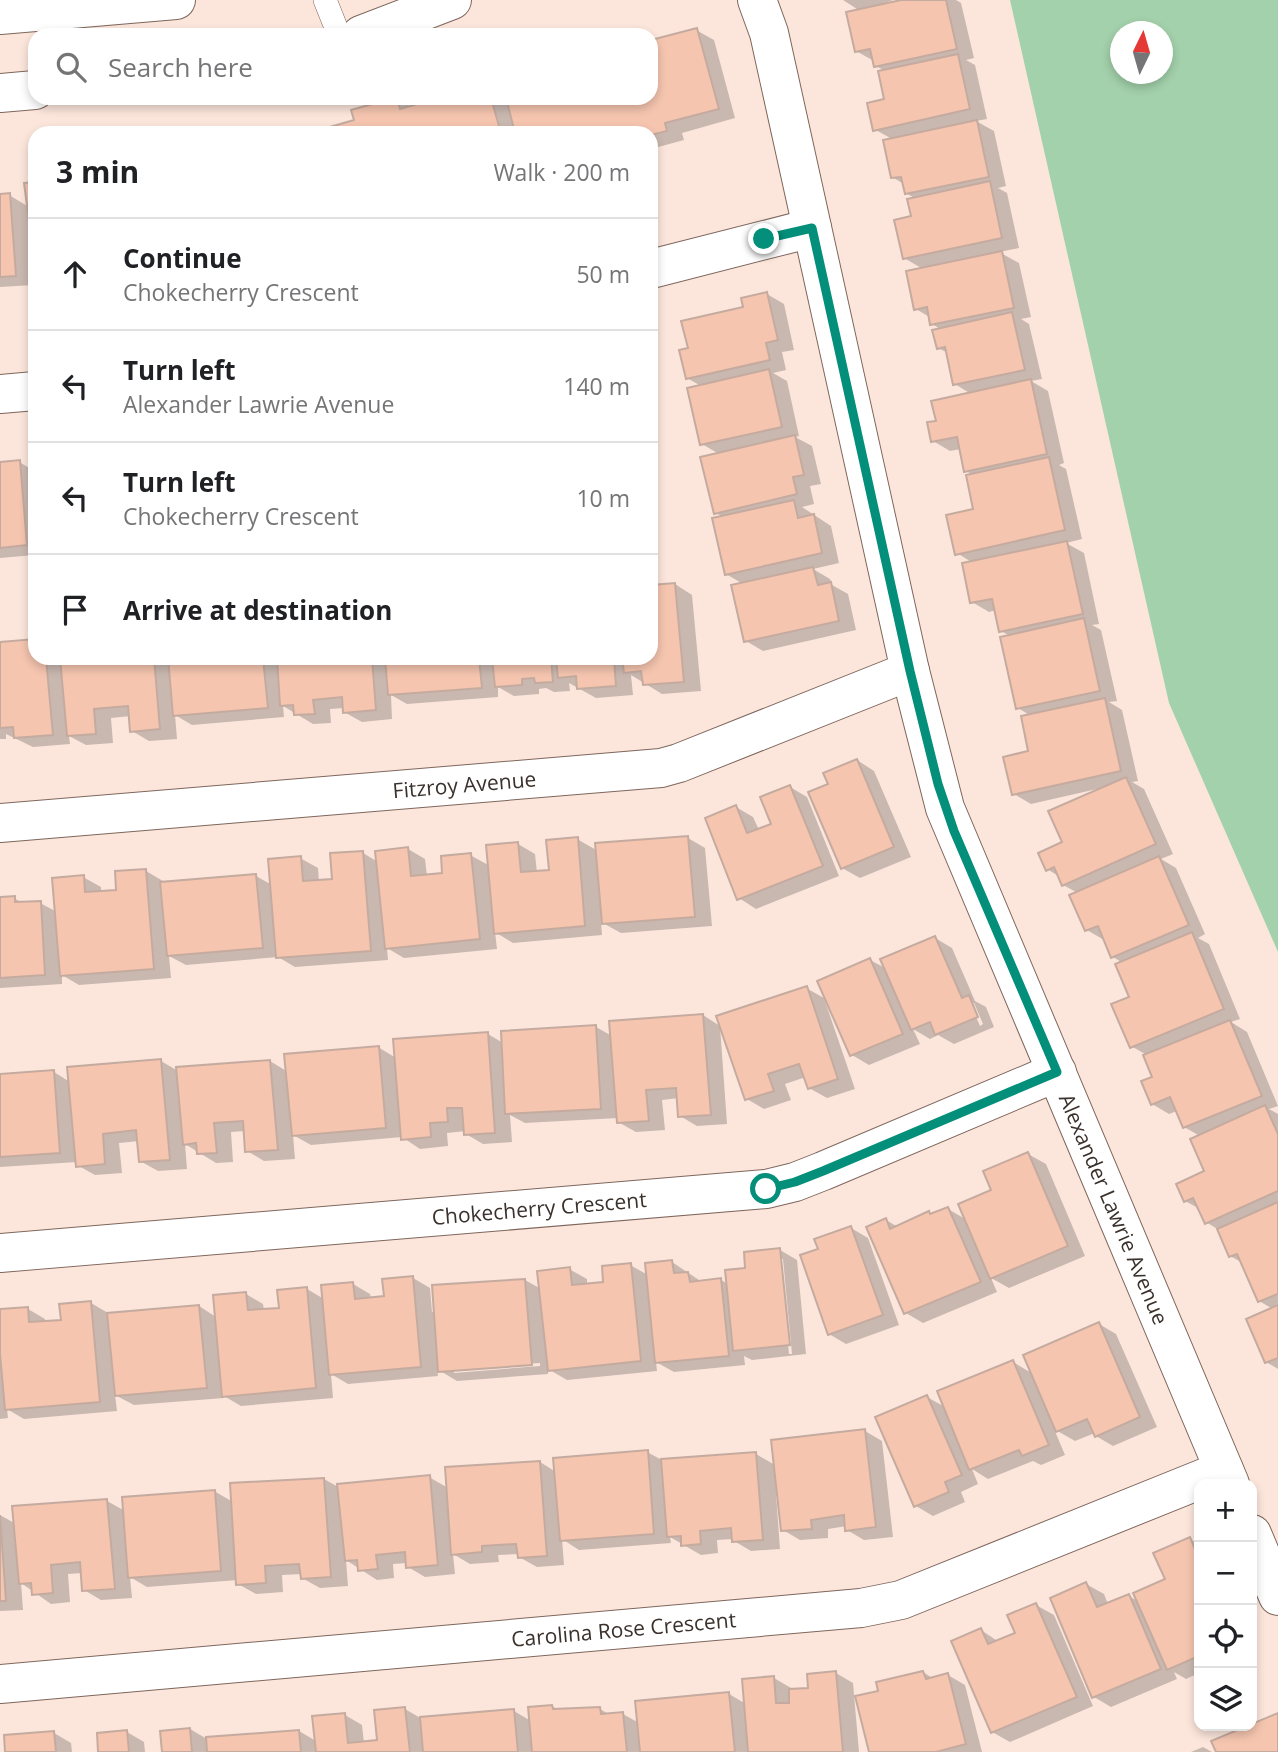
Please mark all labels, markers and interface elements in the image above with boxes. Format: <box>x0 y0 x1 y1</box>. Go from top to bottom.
north arrow <box>1110 21 1173 84</box>
search box <box>28 28 658 105</box>
icon: search <box>52 48 90 86</box>
text: Search here <box>108 49 253 85</box>
text: 3 min <box>56 151 139 192</box>
text: Walk · 200 m <box>493 156 630 188</box>
route end <box>748 223 779 254</box>
text: Continue <box>123 240 242 276</box>
icon: ahead <box>56 255 94 293</box>
text: 50 m <box>576 258 630 290</box>
text: Chokecherry Crescent <box>123 276 359 308</box>
text: Turn left <box>123 352 235 388</box>
icon: left <box>56 367 94 405</box>
text: 140 m <box>563 370 630 402</box>
text: Alexander Lawrie Avenue <box>123 388 394 420</box>
text: Turn left <box>123 464 235 500</box>
icon: left <box>56 479 94 517</box>
text: 10 m <box>576 482 630 514</box>
text: Chokecherry Crescent <box>123 500 359 532</box>
icon: arrive <box>56 591 94 629</box>
text: Arrive at destination <box>123 592 392 628</box>
street label: Fitzroy Avenue <box>392 764 537 804</box>
street label: Alexander Lawrie Avenue <box>1053 1089 1175 1329</box>
route start <box>750 1173 781 1204</box>
street label: Chokecherry Crescent <box>431 1185 648 1231</box>
map controls <box>1194 1479 1257 1731</box>
button: + <box>1194 1479 1257 1542</box>
button: − <box>1194 1542 1257 1605</box>
street label: Carolina Rose Crescent <box>510 1605 737 1653</box>
button: locate <box>1194 1605 1257 1668</box>
button: layers <box>1194 1668 1257 1731</box>

